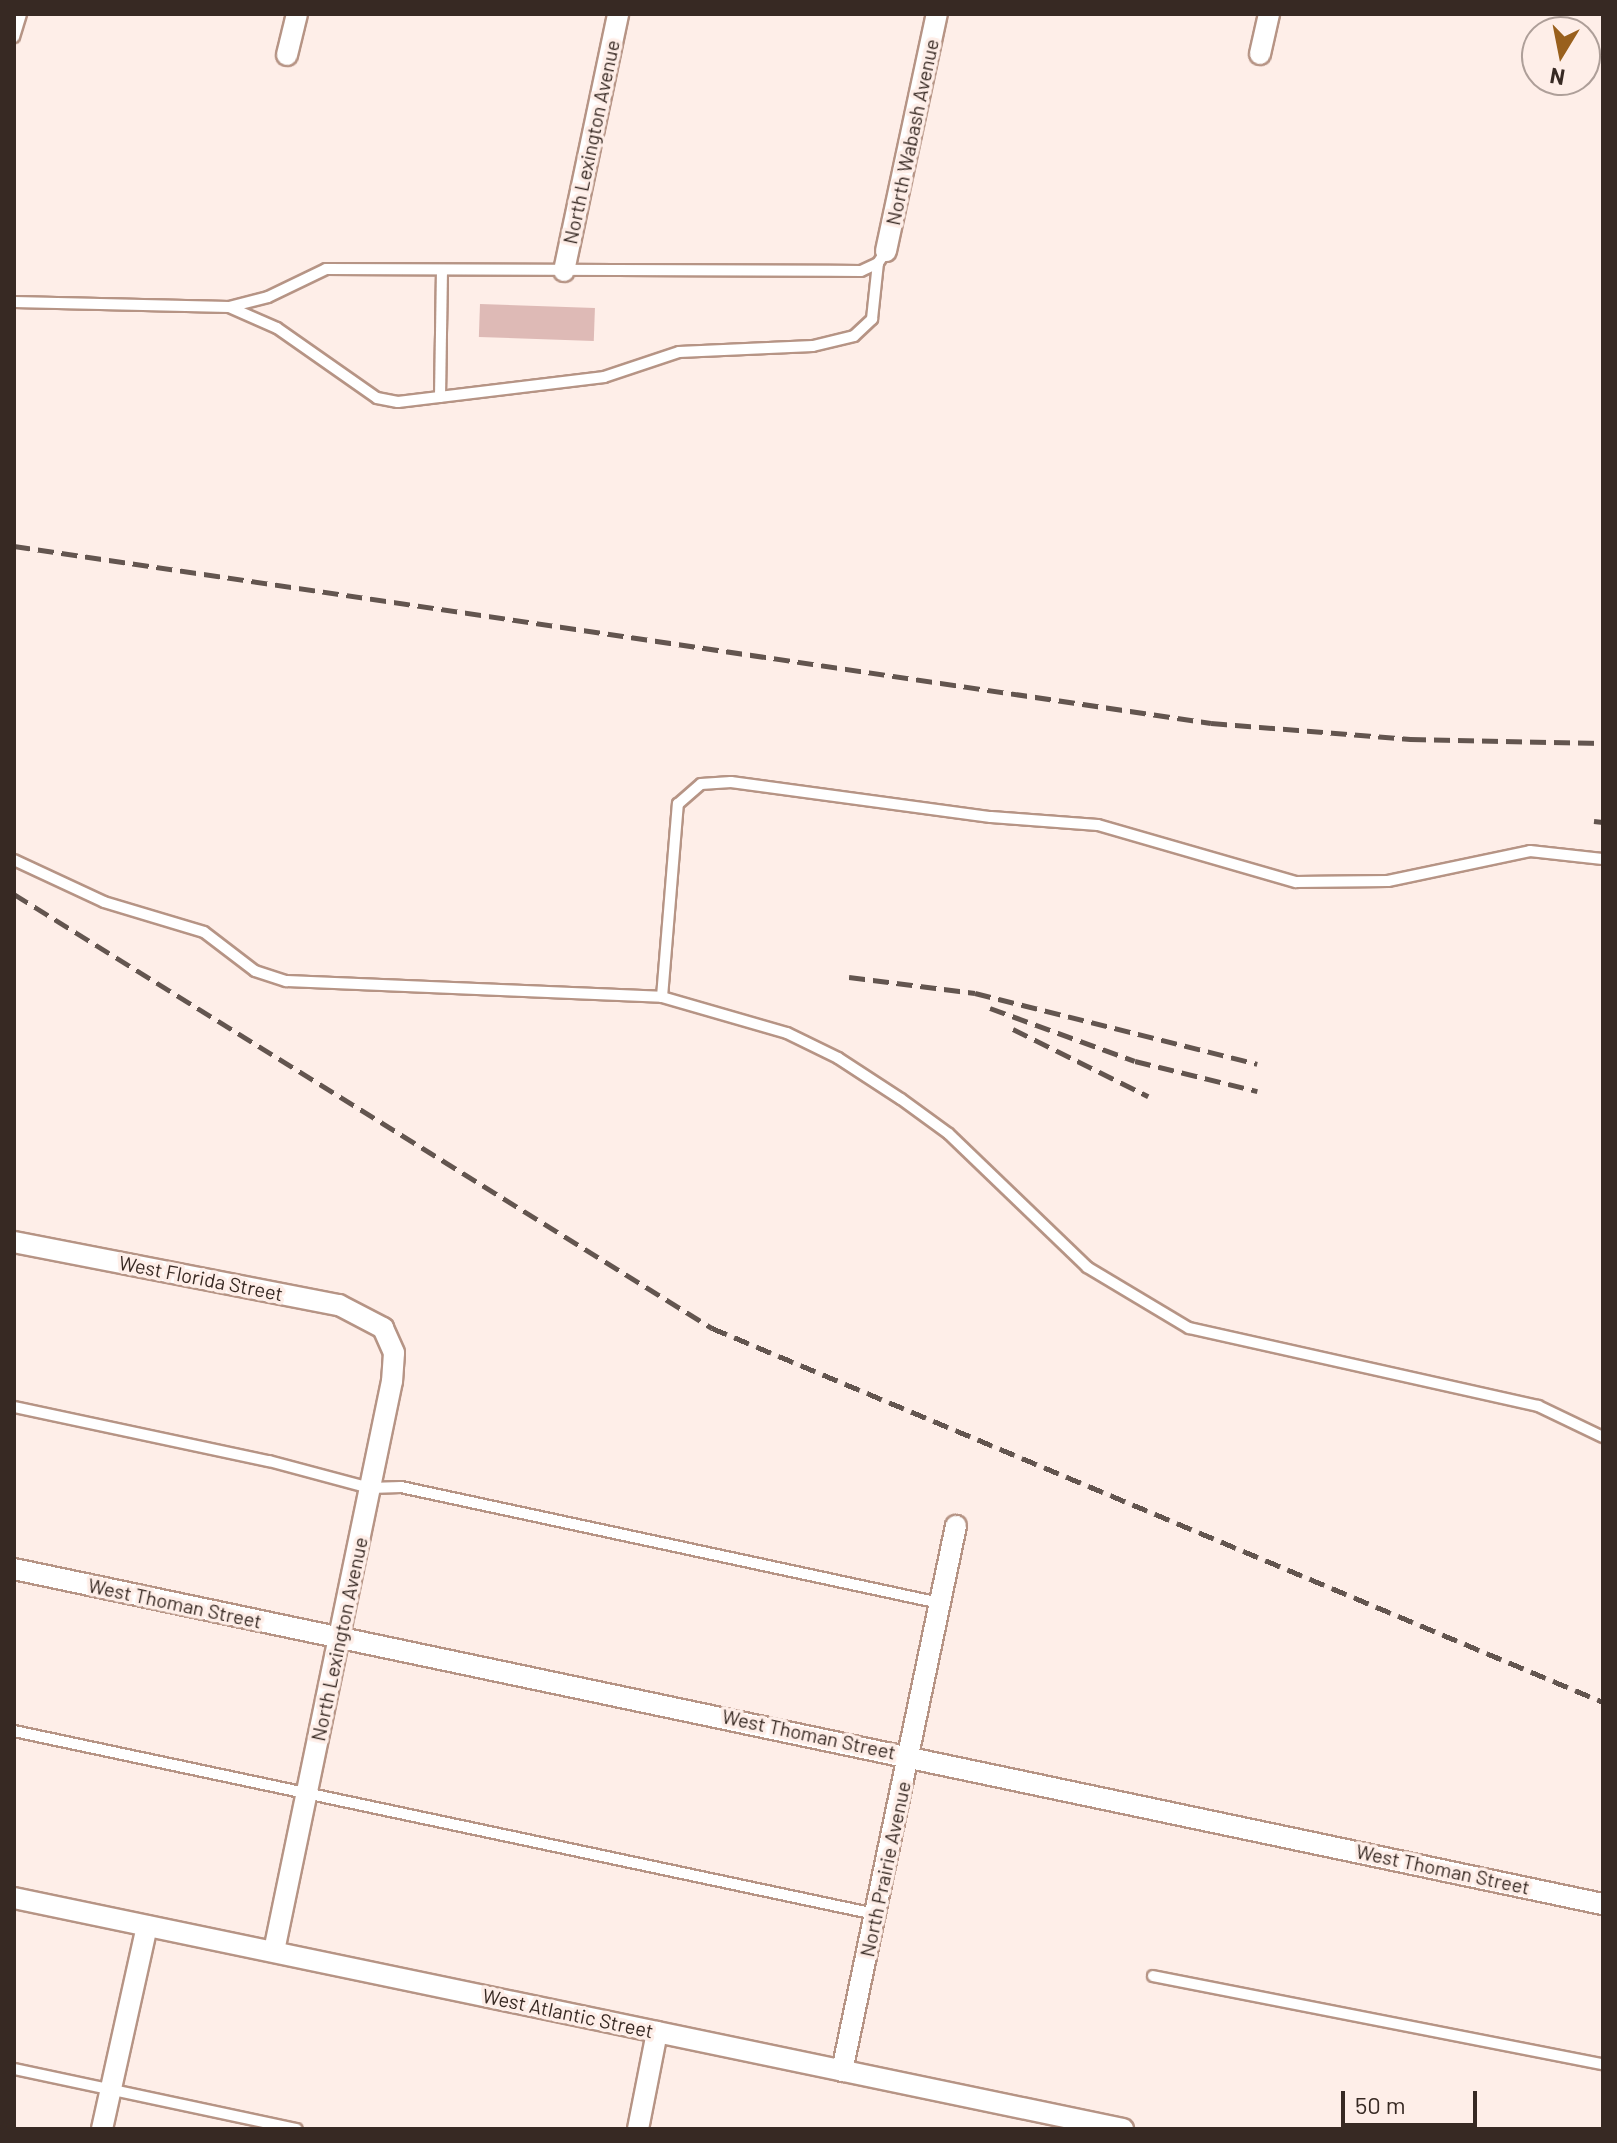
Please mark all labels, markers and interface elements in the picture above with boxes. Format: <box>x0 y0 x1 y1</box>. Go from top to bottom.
north arrow <box>1521 16 1601 96</box>
street label: North Wabash Avenue <box>881 37 943 227</box>
street label: North Lexington Avenue <box>558 38 624 246</box>
text: N <box>1548 64 1567 92</box>
street label: West Florida Street <box>117 1250 285 1306</box>
street label: North Lexington Avenue <box>306 1535 372 1743</box>
street label: West Thoman Street <box>86 1573 264 1633</box>
street label: West Thoman Street <box>720 1704 898 1764</box>
street label: North Prairie Avenue <box>855 1779 915 1959</box>
street label: West Thoman Street <box>1354 1839 1532 1899</box>
street label: West Atlantic Street <box>480 1983 656 2043</box>
scale bar <box>1345 2075 1481 2125</box>
text: 50 m <box>1355 2090 1406 2119</box>

